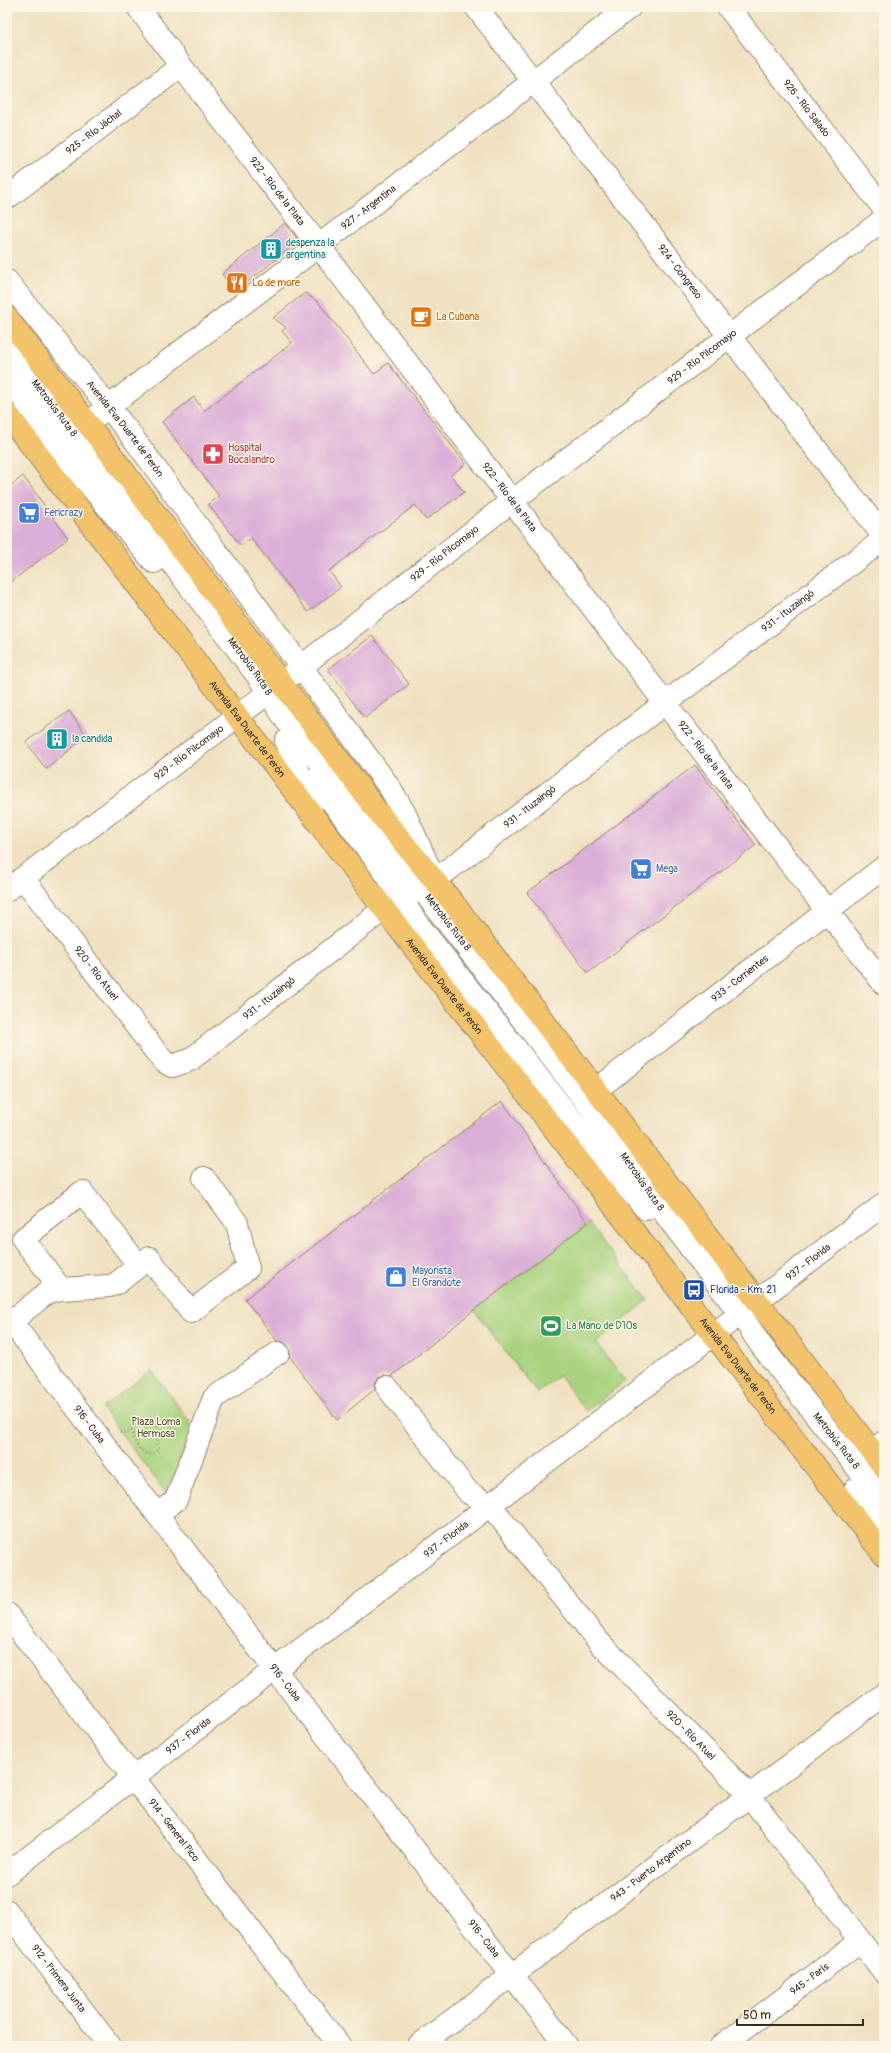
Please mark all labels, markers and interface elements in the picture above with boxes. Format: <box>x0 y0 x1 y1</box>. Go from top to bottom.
street label: 926 - Río Salado <box>780 77 832 140</box>
street label: 925 - Río Jáchal <box>63 107 124 157</box>
street label: 922 - Río de la Plata <box>247 155 307 228</box>
street label: 927 - Argentina <box>339 182 399 232</box>
building icon: despenza la argentina <box>258 236 284 262</box>
place label: despenza la argentina <box>286 237 335 261</box>
street label: 924 - Congreso <box>655 242 705 302</box>
restaurant icon: Lo de more <box>224 270 250 296</box>
place label: Lo de more <box>252 277 300 289</box>
cafe icon: La Cubana <box>408 304 434 330</box>
place label: La Cubana <box>436 311 480 323</box>
street label: 929 - Río Pilcomayo <box>665 326 740 387</box>
street label: Metrobús Ruta 8 <box>29 377 80 439</box>
street label: Avenida Eva Duarte de Perón <box>84 378 166 480</box>
pharmacy icon: Hospital Bocalandro <box>200 441 226 467</box>
place label: Hospital Bocalandro <box>228 442 275 466</box>
street label: 922 - Río de la Plata <box>479 460 539 534</box>
supermarket icon: Fericrazy <box>16 500 42 526</box>
place label: Fericrazy <box>44 507 84 519</box>
street label: 929 - Río Pilcomayo <box>408 523 482 584</box>
street label: 931 - Ituzaingó <box>759 587 817 635</box>
street label: Metrobús Ruta 8 <box>225 635 275 698</box>
street label: Avenida Eva Duarte de Perón <box>206 678 288 780</box>
street label: 922 - Río de la Plata <box>675 718 736 792</box>
street label: 929 - Río Pilcomayo <box>152 722 227 783</box>
building icon: la candida <box>44 726 70 752</box>
place label: la candida <box>72 733 113 745</box>
street label: 931 - Ituzaingó <box>501 783 559 831</box>
supermarket icon: Mega <box>628 856 654 882</box>
place label: Mega <box>656 863 678 875</box>
street label: Metrobús Ruta 8 <box>422 892 473 953</box>
street label: Avenida Eva Duarte de Perón <box>403 936 485 1037</box>
street label: 920 - Río Atuel <box>71 944 121 1003</box>
street label: 933 - Corrientes <box>709 952 771 1004</box>
street label: 931 - Ituzaingó <box>241 974 298 1022</box>
street label: Metrobús Ruta 8 <box>617 1150 667 1213</box>
street label: 937 - Florida <box>783 1241 833 1283</box>
shop icon: Mayorista El Grandote <box>383 1264 409 1290</box>
place label: Mayorista El Grandote <box>412 1265 461 1289</box>
bus stop icon: Florida - Km. 21 <box>681 1277 707 1303</box>
place label: Florida - Km. 21 <box>710 1284 776 1296</box>
sports icon: La Mano de D10s <box>538 1313 564 1339</box>
street label: Avenida Eva Duarte de Perón <box>697 1315 779 1417</box>
place label: La Mano de D10s <box>566 1320 638 1332</box>
street label: 916 - Cuba <box>71 1403 107 1446</box>
street label: Metrobús Ruta 8 <box>810 1410 862 1472</box>
park label: Plaza Loma Hermosa <box>132 1416 181 1440</box>
street label: 937 - Florida <box>421 1518 471 1560</box>
street label: 916 - Cuba <box>267 1661 303 1704</box>
street label: 920 - Río Atuel <box>663 1708 718 1763</box>
street label: 937 - Florida <box>164 1715 214 1757</box>
street label: 914 - General Pico <box>146 1796 202 1864</box>
street label: 943 - Puerto Argentino <box>608 1835 694 1904</box>
street label: 916 - Cuba <box>465 1917 502 1960</box>
street label: 912 - Primera Junta <box>29 1942 88 2015</box>
street label: 945 - París <box>788 1960 832 1998</box>
scale bar <box>737 2001 863 2027</box>
text: 50 m <box>743 2008 771 2023</box>

